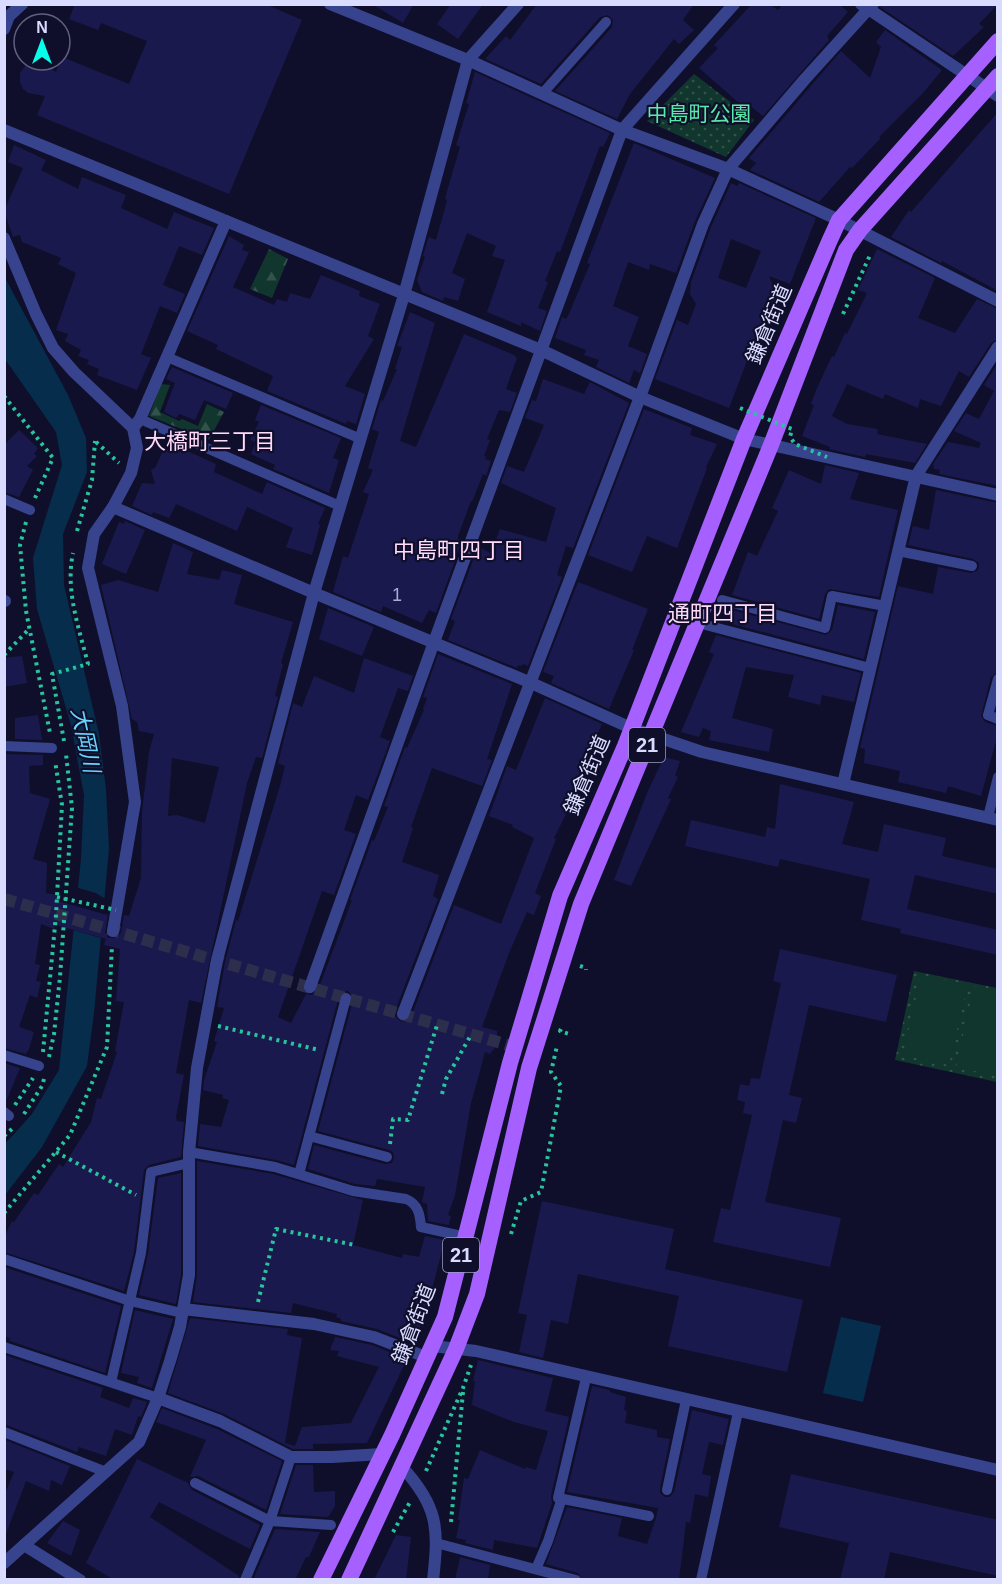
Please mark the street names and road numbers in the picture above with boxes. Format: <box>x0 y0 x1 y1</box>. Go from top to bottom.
street label: 鎌倉街道 <box>742 281 796 367</box>
road number: 21 <box>629 728 665 762</box>
street label: 鎌倉街道 <box>560 732 614 818</box>
road number: 21 <box>443 1238 479 1272</box>
street label: 鎌倉街道 <box>388 1280 439 1367</box>

